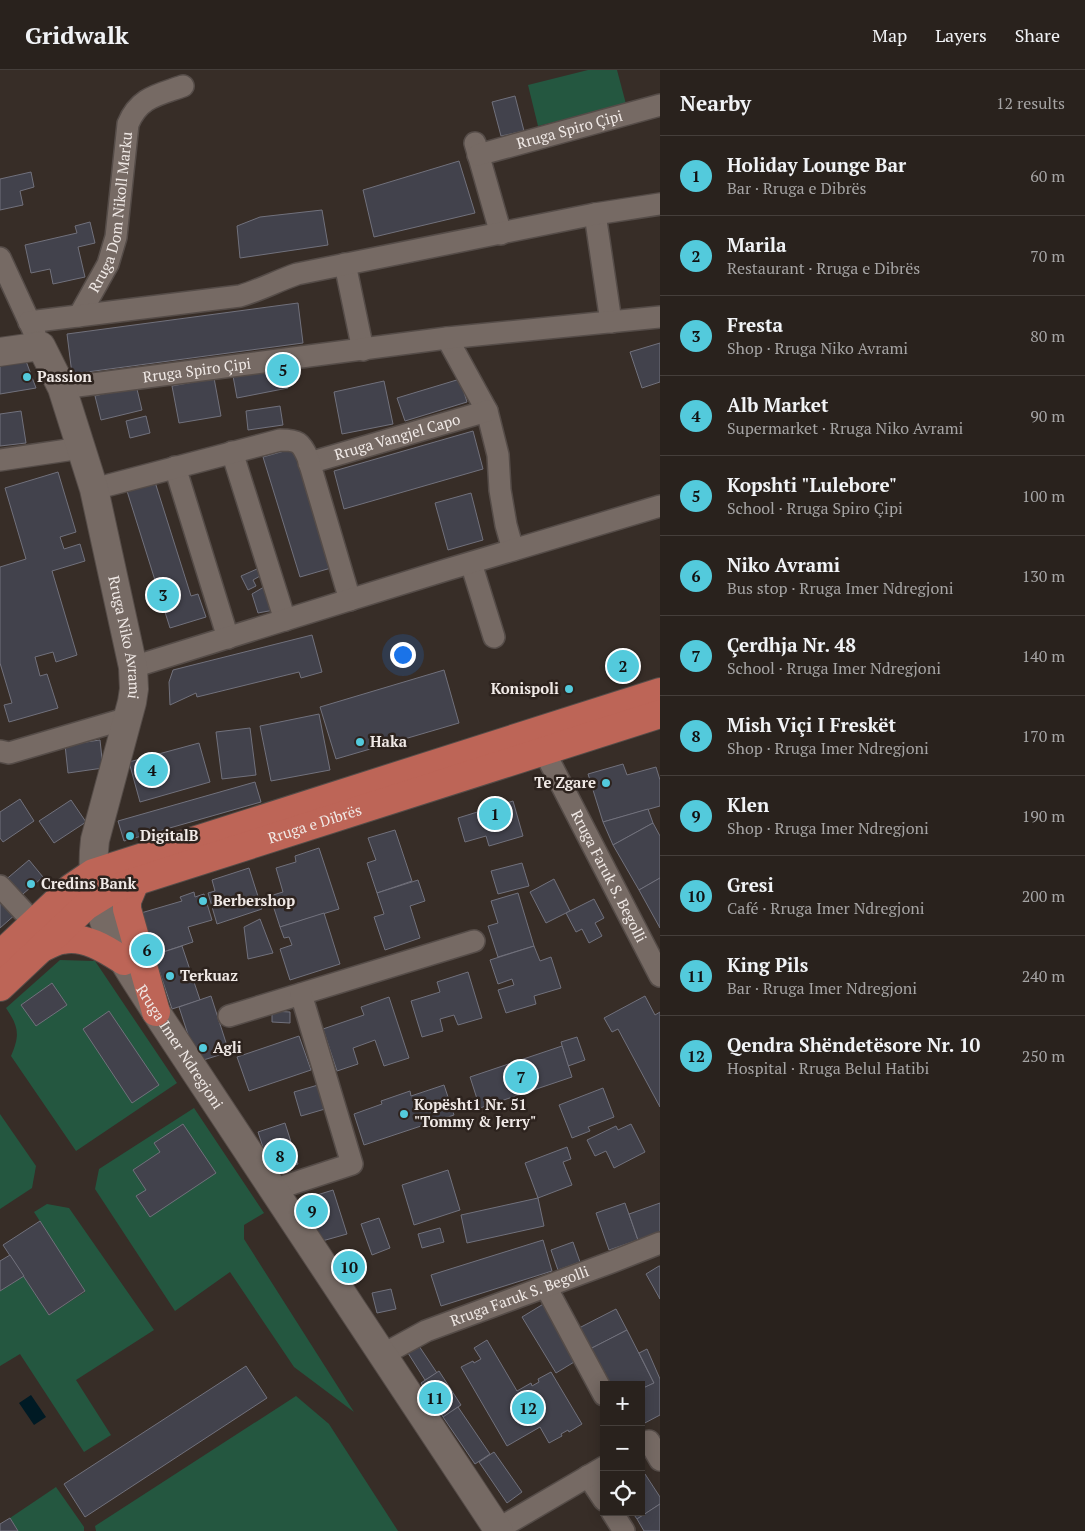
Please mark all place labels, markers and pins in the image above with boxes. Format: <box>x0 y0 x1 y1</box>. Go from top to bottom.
pin: 5 <box>267 351 299 389</box>
place label: Passion <box>37 366 92 386</box>
marker: Passion <box>21 371 33 383</box>
pin: 3 <box>147 576 179 614</box>
pin: 2 <box>607 647 639 685</box>
place label: Konispoli <box>491 678 559 698</box>
marker: Konispoli <box>563 683 575 695</box>
place label: Haka <box>370 731 408 751</box>
marker: Haka <box>354 736 366 748</box>
pin: 4 <box>136 751 168 789</box>
place label: Te Zgare <box>534 772 596 792</box>
marker: Te Zgare <box>600 777 612 789</box>
pin: 1 <box>479 795 511 833</box>
place label: DigitalB <box>140 825 199 845</box>
marker: DigitalB <box>124 830 136 842</box>
place label: Credins Bank <box>41 873 137 893</box>
marker: Credins Bank <box>25 878 37 890</box>
place label: Berbershop <box>213 890 295 910</box>
marker: Berbershop <box>197 895 209 907</box>
pin: 6 <box>131 931 163 969</box>
place label: Terkuaz <box>180 965 238 985</box>
marker: Terkuaz <box>164 970 176 982</box>
place label: Agli <box>213 1037 242 1057</box>
marker: Agli <box>197 1042 209 1054</box>
pin: 7 <box>505 1058 537 1096</box>
place label: Kopësht1 Nr. 51 "Tommy & Jerry" <box>414 1094 536 1131</box>
marker: Kopësht1 Nr. 51 "Tommy & Jerry" <box>398 1108 410 1120</box>
pin: 8 <box>264 1137 296 1175</box>
pin: 9 <box>296 1192 328 1230</box>
pin: 10 <box>333 1248 365 1286</box>
pin: 11 <box>419 1379 451 1417</box>
pin: 12 <box>512 1389 544 1427</box>

